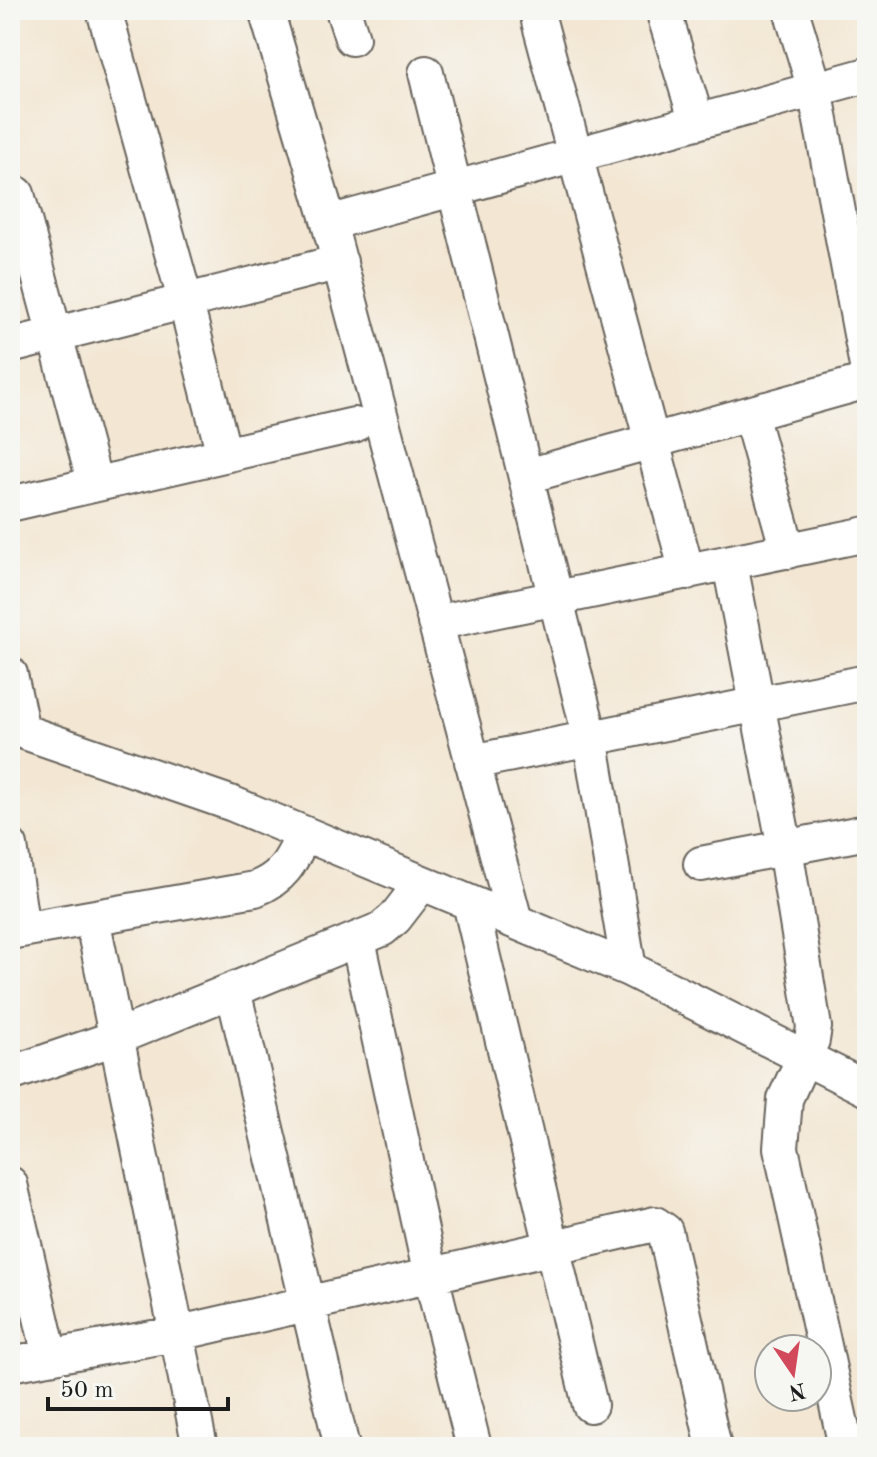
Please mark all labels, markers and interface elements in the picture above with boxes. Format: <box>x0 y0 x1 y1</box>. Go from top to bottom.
north arrow <box>753 1333 833 1413</box>
scale bar <box>48 1361 228 1411</box>
text: N <box>786 1378 808 1403</box>
text: 50 m <box>60 1379 114 1403</box>

